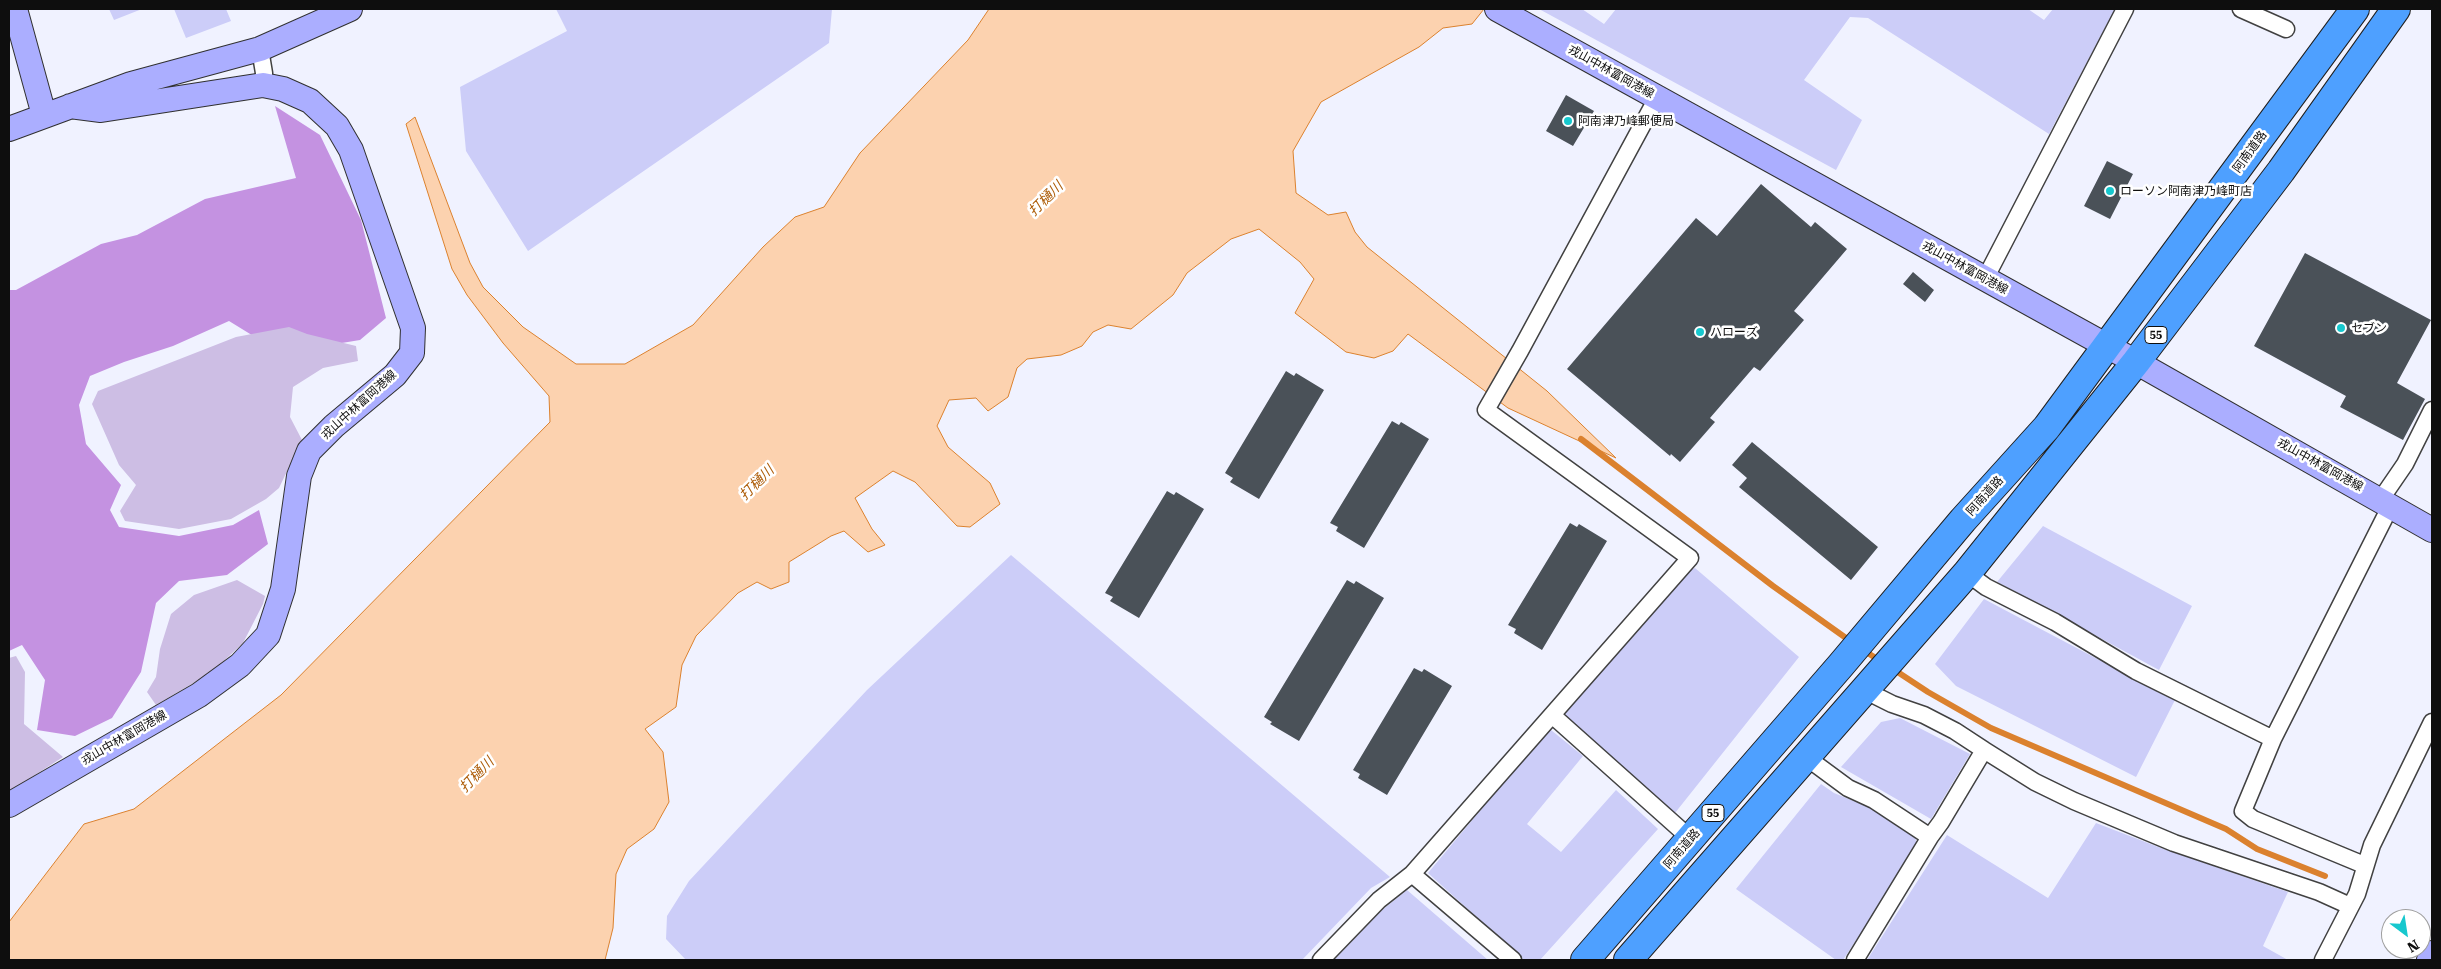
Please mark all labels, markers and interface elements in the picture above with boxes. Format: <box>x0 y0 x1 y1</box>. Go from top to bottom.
street label: 戎山中林富岡港線 <box>1566 42 1656 102</box>
place label: 阿南津乃峰郵便局 <box>1578 114 1674 128</box>
marker: 阿南津乃峰郵便局 <box>1562 115 1574 127</box>
street label: 阿南道路 <box>2230 128 2270 176</box>
water label: 打樋川 <box>1025 178 1067 220</box>
place label: ローソン阿南津乃峰町店 <box>2120 184 2252 198</box>
marker: ローソン阿南津乃峰町店 <box>2104 185 2116 197</box>
street label: 戎山中林富岡港線 <box>1920 238 2010 298</box>
place label: セブン <box>2351 321 2387 335</box>
marker: セブン <box>2335 322 2347 334</box>
place label: ハローズ <box>1710 325 1758 339</box>
marker: ハローズ <box>1694 326 1706 338</box>
road number: 55 <box>2145 326 2167 344</box>
street label: 戎山中林富岡港線 <box>319 368 399 442</box>
street label: 戎山中林富岡港線 <box>2275 435 2365 495</box>
water label: 打樋川 <box>736 462 778 504</box>
street label: 阿南道路 <box>1964 473 2006 519</box>
street label: 戎山中林富岡港線 <box>79 708 169 768</box>
water label: 打樋川 <box>456 754 498 796</box>
road number: 55 <box>1702 804 1724 821</box>
street label: 阿南道路 <box>1661 826 1703 872</box>
north arrow <box>2381 909 2431 959</box>
text: N <box>2404 936 2422 956</box>

